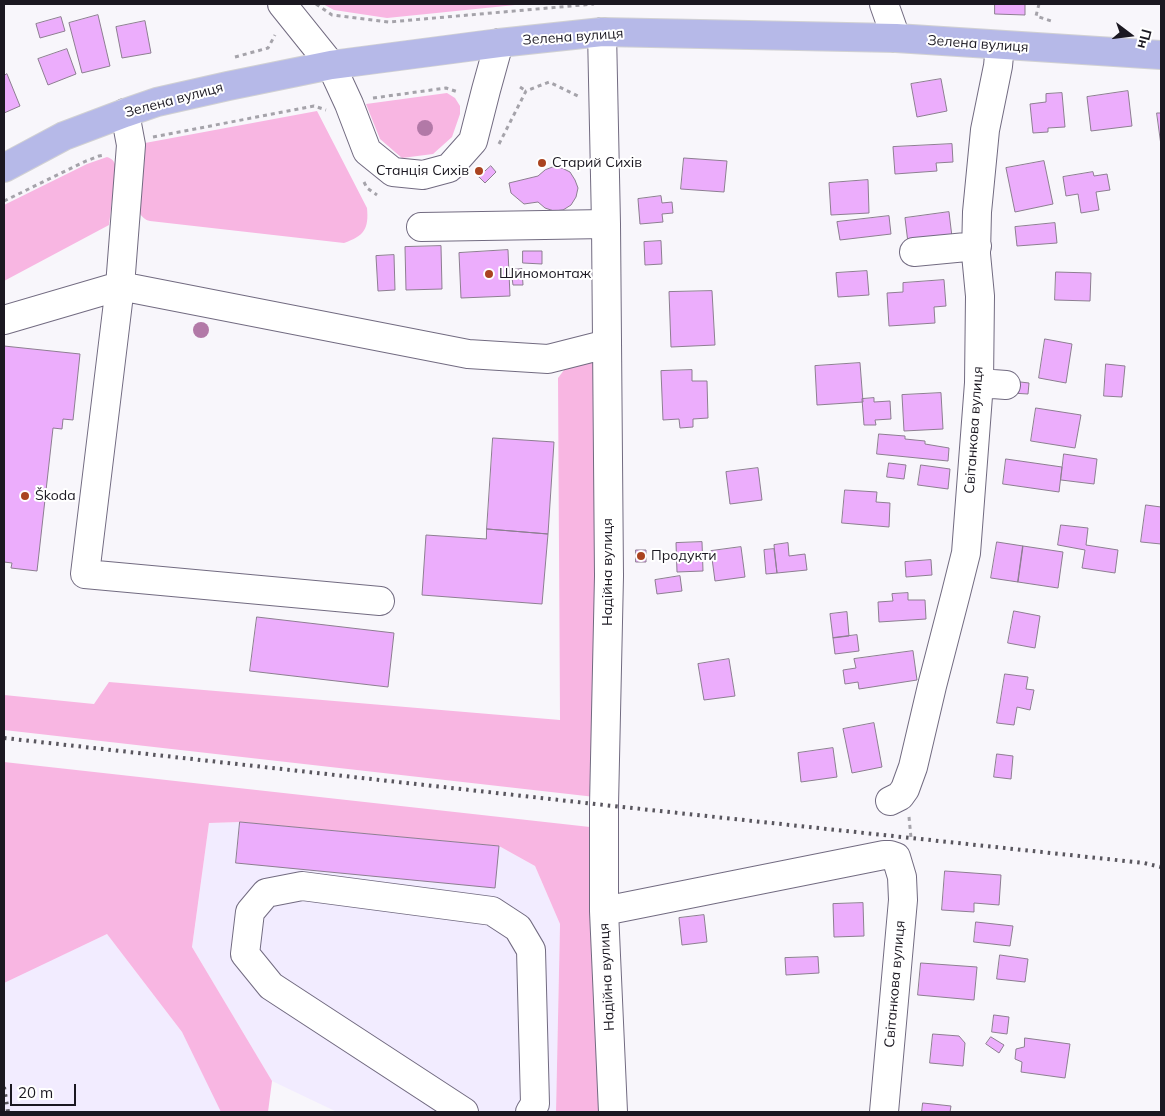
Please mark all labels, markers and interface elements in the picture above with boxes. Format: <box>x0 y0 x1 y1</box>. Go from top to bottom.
north arrow <box>1105 10 1155 60</box>
street label: Зелена вулиця <box>522 25 624 49</box>
text: Пн <box>1133 27 1156 51</box>
street label: Зелена вулиця <box>927 32 1029 56</box>
street label: Зелена вулиця <box>123 79 225 121</box>
place label: Старий Сихів <box>552 155 642 171</box>
marker: Старий Сихів <box>536 157 548 169</box>
place label: Станція Сихів <box>376 163 469 179</box>
marker: Станція Сихів <box>473 165 485 177</box>
place label: Шиномонтаж <box>499 266 591 282</box>
marker: Шиномонтаж <box>483 268 495 280</box>
street label: Світанкова вулиця <box>961 366 987 494</box>
place label: Škoda <box>35 488 76 504</box>
marker: Škoda <box>19 490 31 502</box>
street label: Надійна вулиця <box>600 518 616 626</box>
place label: Продукти <box>651 548 717 564</box>
marker: Продукти <box>635 550 647 562</box>
street label: Світанкова вулиця <box>881 920 909 1048</box>
street label: Надійна вулиця <box>596 923 618 1031</box>
scale bar <box>12 1074 79 1106</box>
text: 20 m <box>18 1083 53 1102</box>

